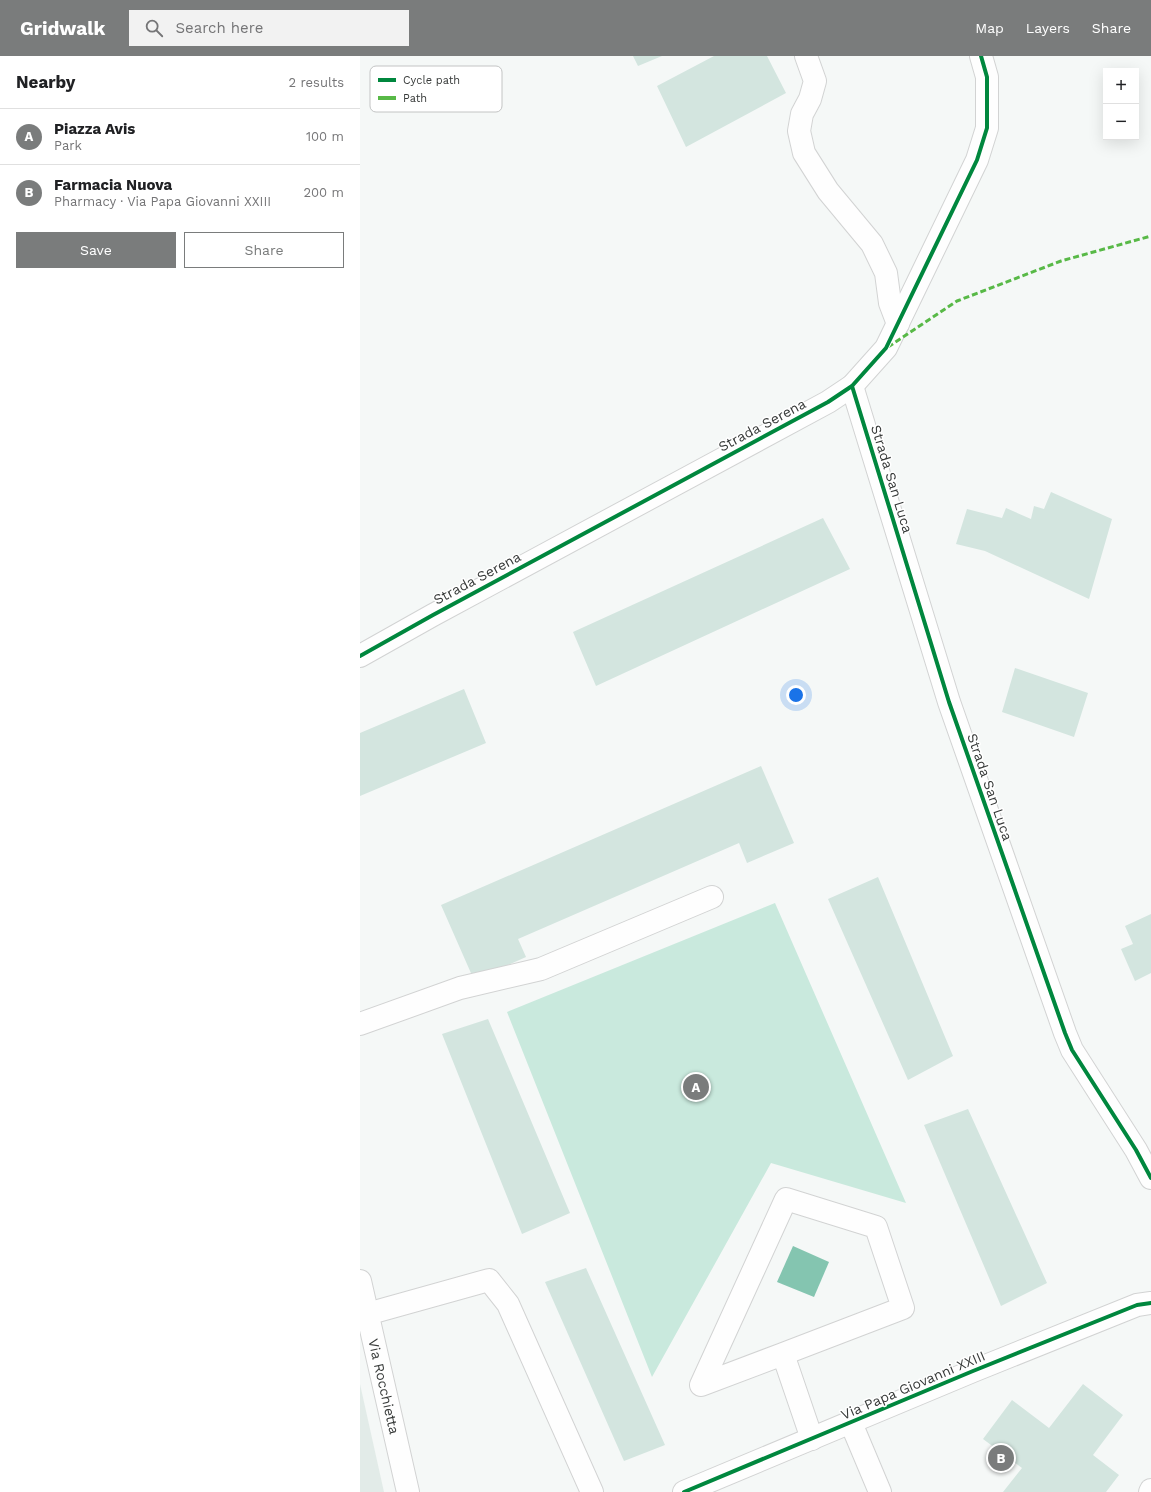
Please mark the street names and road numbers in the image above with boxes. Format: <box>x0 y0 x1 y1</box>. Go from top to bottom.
street label: Strada Serena <box>716 395 808 455</box>
street label: Strada San Luca <box>868 423 916 535</box>
street label: Strada Serena <box>431 548 523 608</box>
street label: Strada San Luca <box>964 731 1016 843</box>
street label: Via Rocchietta <box>365 1337 403 1436</box>
street label: Via Papa Giovanni XXIII <box>839 1347 987 1423</box>

